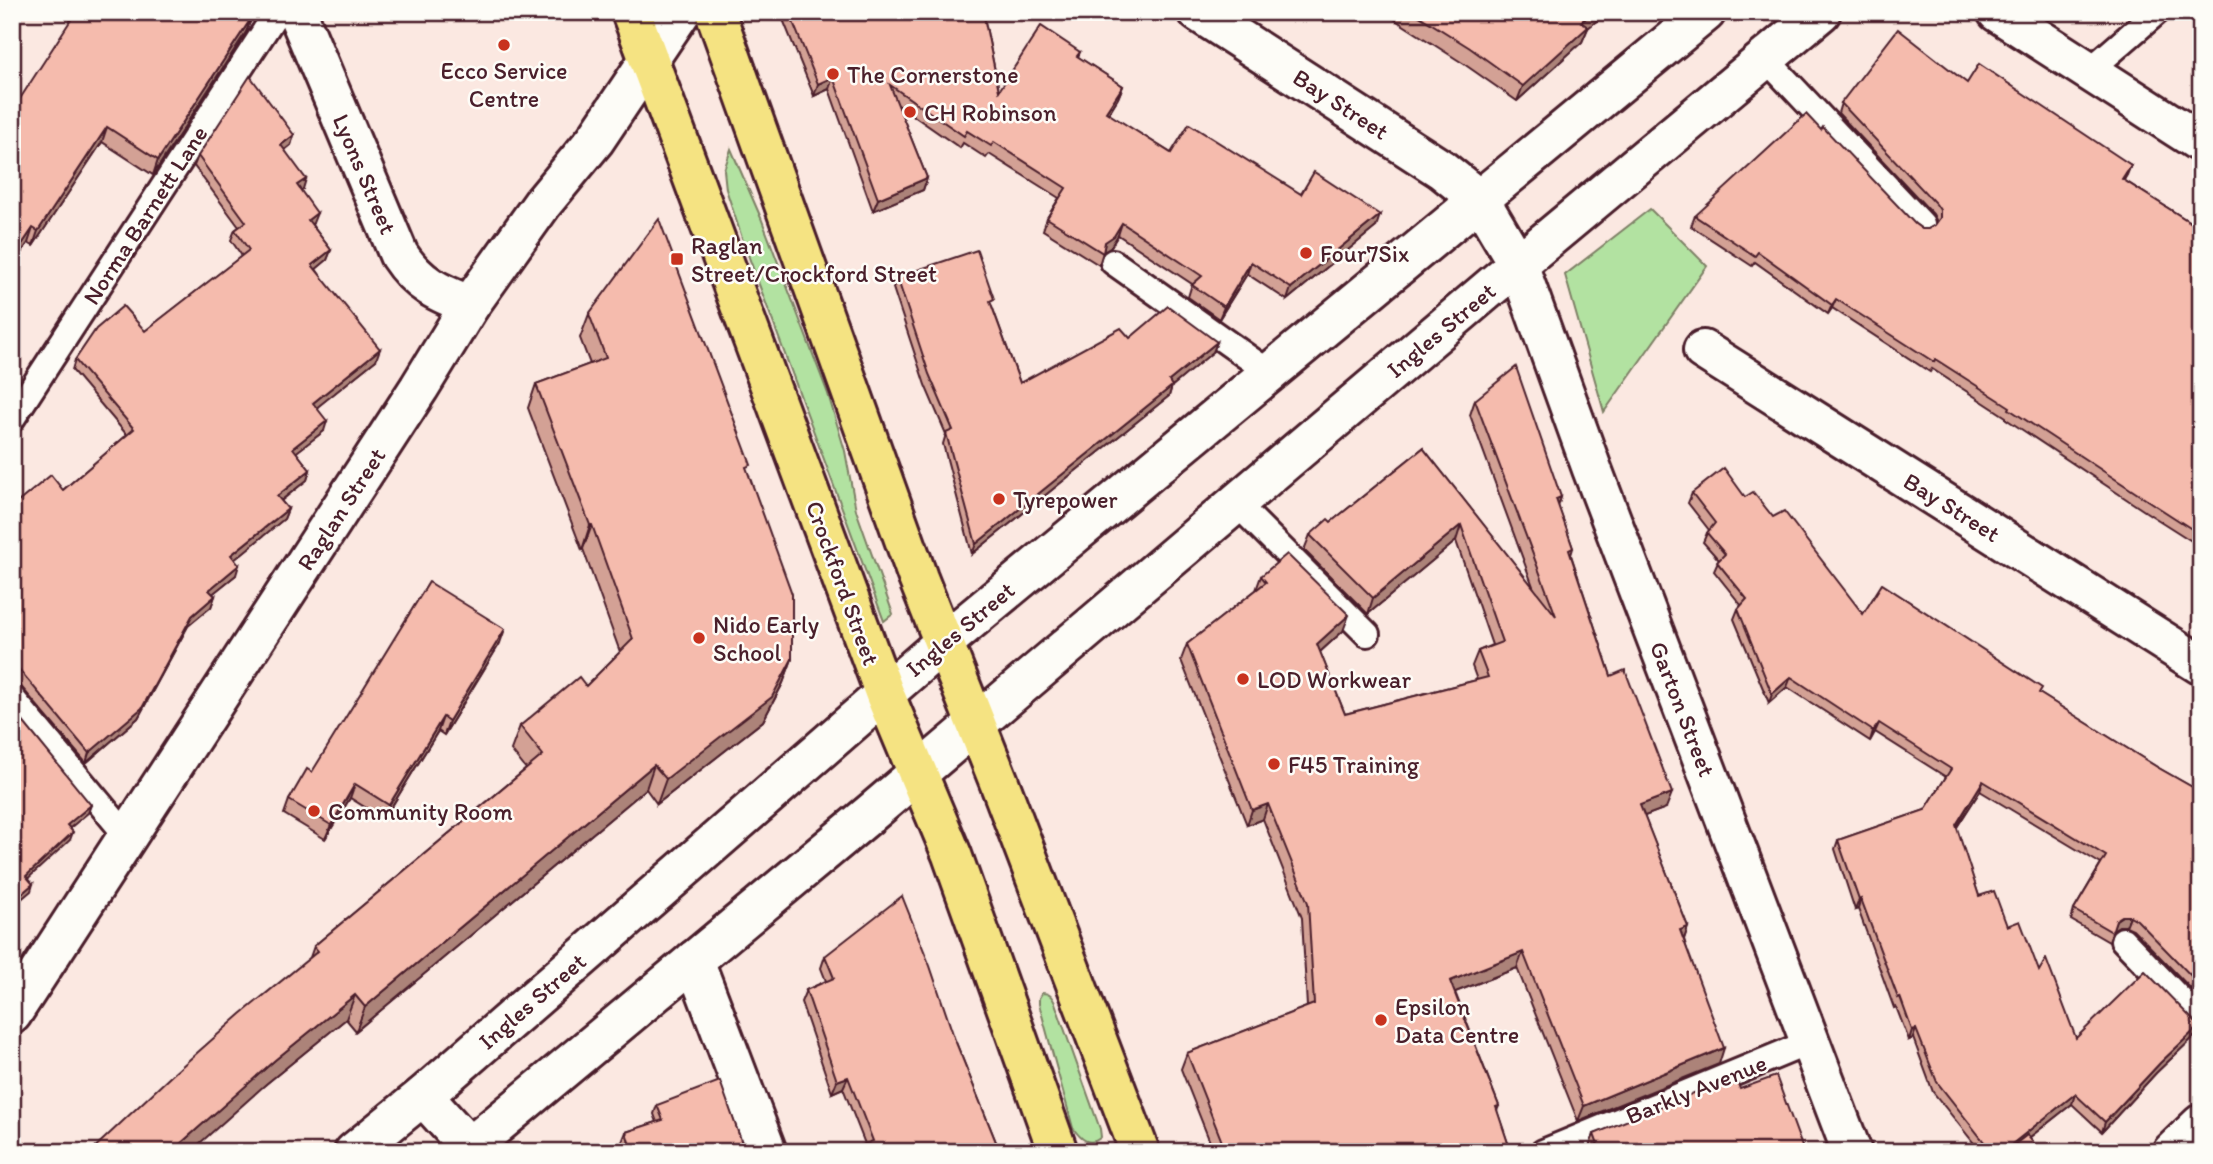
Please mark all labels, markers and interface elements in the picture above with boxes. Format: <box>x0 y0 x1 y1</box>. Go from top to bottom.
marker: Ecco Service Centre <box>496 37 512 53</box>
place label: Ecco Service Centre <box>440 56 568 113</box>
place label: The Cornerstone <box>847 60 1019 89</box>
street label: Bay Street <box>1288 62 1394 146</box>
marker: The Cornerstone <box>825 66 841 82</box>
place label: CH Robinson <box>924 98 1057 127</box>
marker: CH Robinson <box>902 104 918 120</box>
street label: Lyons Street <box>327 110 403 238</box>
street label: Norma Barnett Lane <box>76 120 214 310</box>
place label: Raglan Street/Crockford Street <box>691 231 937 288</box>
place label: Four7Six <box>1320 239 1409 268</box>
marker: Four7Six <box>1298 245 1314 261</box>
marker: Raglan Street/Crockford Street <box>669 251 685 267</box>
street label: Ingles Street <box>1381 276 1501 384</box>
street label: Raglan Street <box>291 442 391 576</box>
street label: Bay Street <box>1898 466 2006 548</box>
place label: Tyrepower <box>1013 485 1118 514</box>
marker: Tyrepower <box>991 491 1007 507</box>
street label: Crockford Street <box>800 497 886 669</box>
street label: Ingles Street <box>900 575 1020 683</box>
place label: Nido Early School <box>713 610 819 667</box>
marker: Nido Early School <box>691 630 707 646</box>
street label: Garton Street <box>1644 637 1722 781</box>
place label: LOD Workwear <box>1257 665 1412 694</box>
marker: LOD Workwear <box>1235 671 1251 687</box>
place label: F45 Training <box>1288 750 1420 779</box>
marker: F45 Training <box>1266 756 1282 772</box>
place label: Community Room <box>328 797 513 826</box>
marker: Community Room <box>306 803 322 819</box>
street label: Ingles Street <box>472 946 592 1056</box>
place label: Epsilon Data Centre <box>1395 992 1519 1049</box>
marker: Epsilon Data Centre <box>1373 1012 1389 1028</box>
street label: Barkly Avenue <box>1621 1048 1771 1130</box>

